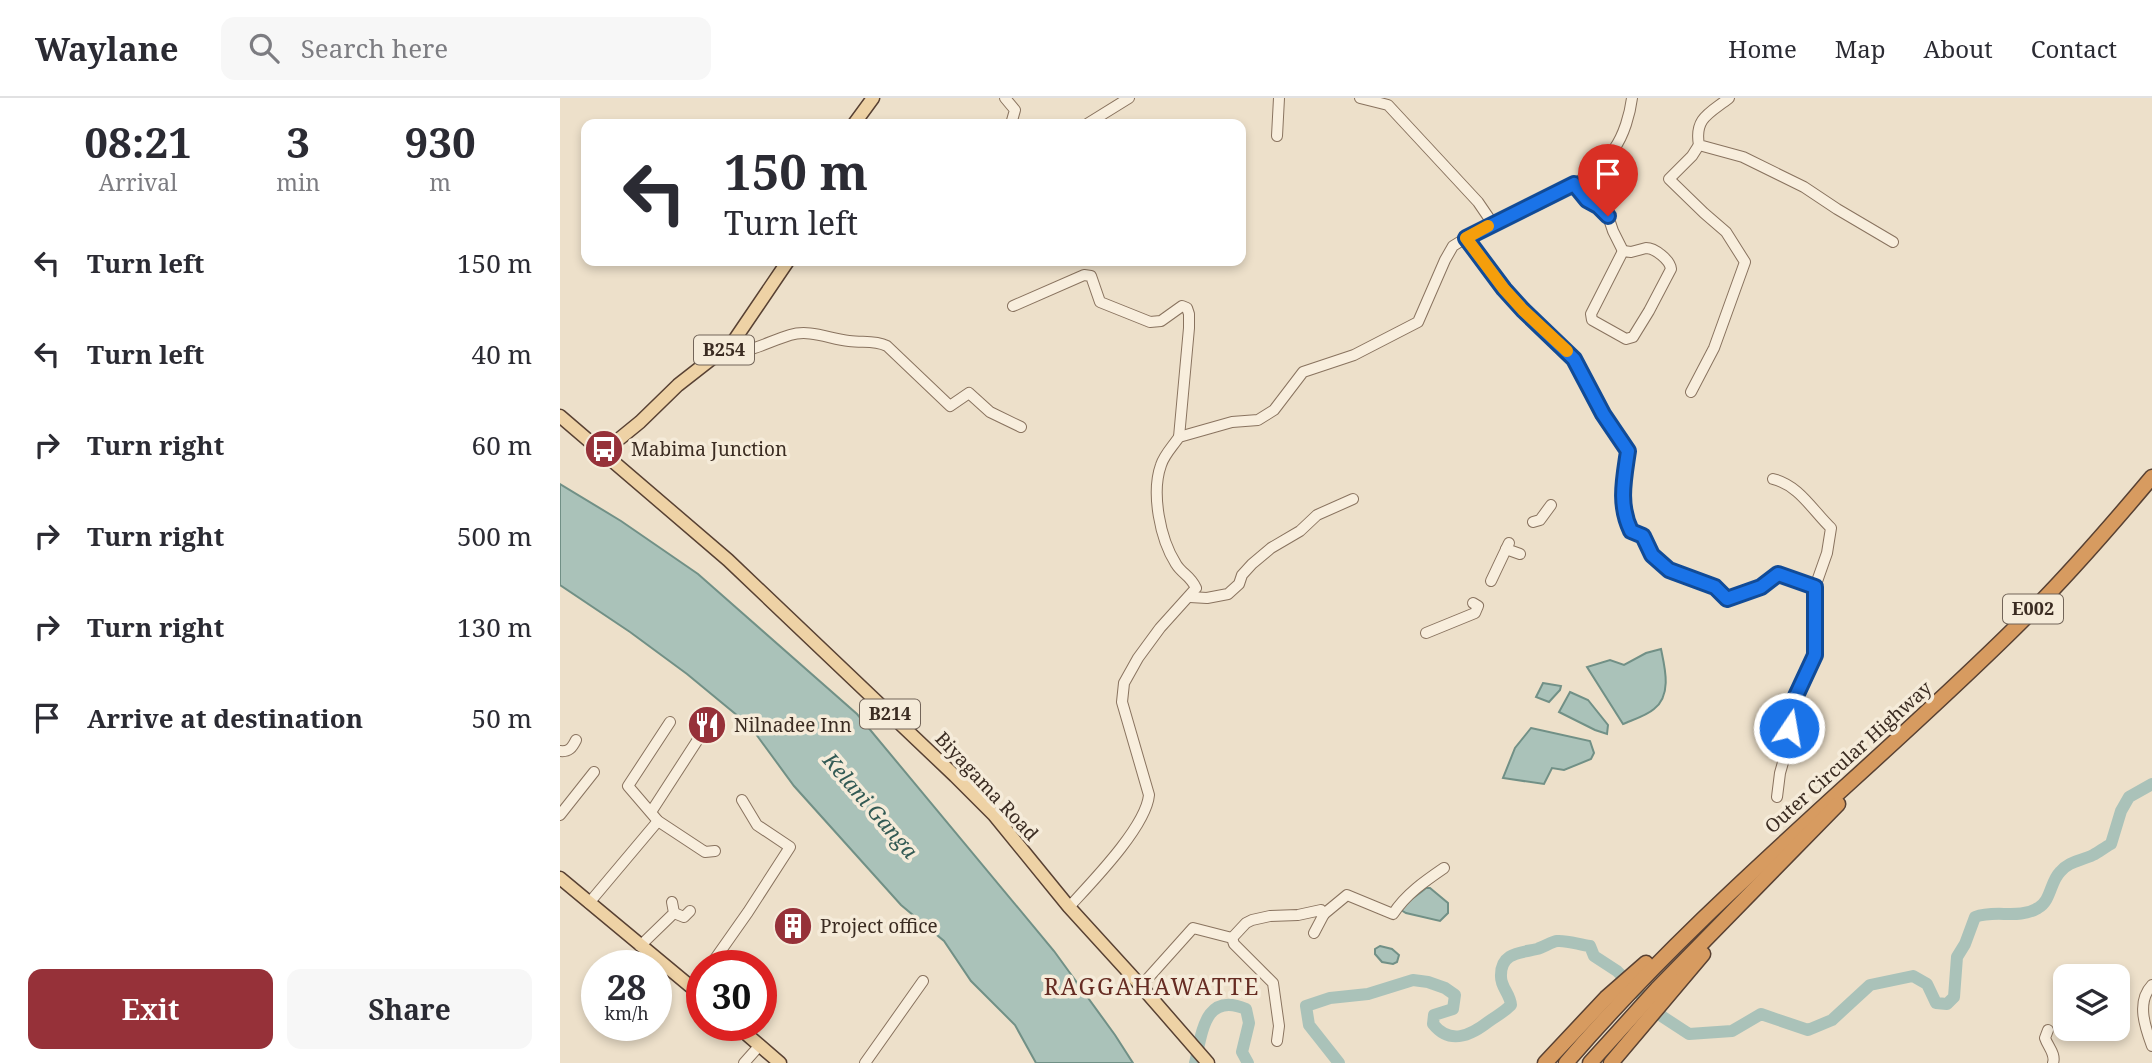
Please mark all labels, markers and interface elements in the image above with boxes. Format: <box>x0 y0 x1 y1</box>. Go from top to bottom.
search box <box>221 17 711 80</box>
text: Waylane <box>35 26 179 71</box>
icon: search <box>245 29 283 67</box>
text: Search here <box>301 30 448 66</box>
text: Home <box>1728 32 1797 65</box>
text: Map <box>1835 32 1886 65</box>
text: About <box>1924 32 1993 65</box>
text: Contact <box>2031 32 2117 65</box>
text: 08:21 <box>84 113 192 170</box>
text: 3 <box>286 113 310 170</box>
text: 930 <box>404 113 476 170</box>
text: 150 m <box>724 138 868 204</box>
pin <box>1578 144 1638 216</box>
icon: left <box>609 147 700 238</box>
icon: arrive <box>1589 155 1627 193</box>
text: Arrival <box>99 166 177 198</box>
text: min <box>276 166 320 198</box>
text: m <box>429 166 451 198</box>
text: Turn left <box>724 201 858 244</box>
icon: left <box>28 244 66 282</box>
text: Turn left <box>87 245 204 281</box>
text: 150 m <box>457 245 532 281</box>
icon: left <box>28 335 66 373</box>
text: Turn left <box>87 336 204 372</box>
text: 40 m <box>472 336 532 372</box>
road number: B254 <box>694 336 754 364</box>
icon: right <box>28 426 66 464</box>
text: Turn right <box>87 427 224 463</box>
text: 60 m <box>472 427 532 463</box>
bus stop icon: Mabima Junction <box>583 428 625 470</box>
place label: Mabima Junction <box>631 436 787 462</box>
icon: right <box>28 517 66 555</box>
text: Turn right <box>87 518 224 554</box>
text: 500 m <box>457 518 532 554</box>
road number: E002 <box>2003 594 2063 624</box>
icon: right <box>28 608 66 646</box>
text: Turn right <box>87 609 224 645</box>
text: 130 m <box>457 609 532 645</box>
street label: Outer Circular Highway <box>1759 675 1937 839</box>
position arrow <box>1752 691 1826 765</box>
icon: arrive <box>28 699 66 737</box>
text: Arrive at destination <box>87 700 363 736</box>
text: 50 m <box>472 700 532 736</box>
road number: B214 <box>860 700 920 728</box>
restaurant icon: Nilnadee Inn <box>686 704 728 746</box>
place label: Nilnadee Inn <box>734 712 852 738</box>
street label: Biyagama Road <box>930 726 1045 846</box>
water label: Kelani Ganga <box>817 746 925 865</box>
building icon: Project office <box>772 905 814 947</box>
place label: Project office <box>820 913 938 939</box>
speed limit sign: 30 <box>686 950 777 1041</box>
text: 28 <box>607 963 646 1010</box>
map controls <box>2053 964 2130 1041</box>
button: layers <box>2053 964 2130 1041</box>
button: Exit <box>28 969 273 1049</box>
button: Share <box>287 969 532 1049</box>
district label: RAGGAHAWATTE <box>1044 970 1260 1002</box>
text: km/h <box>604 1001 649 1025</box>

